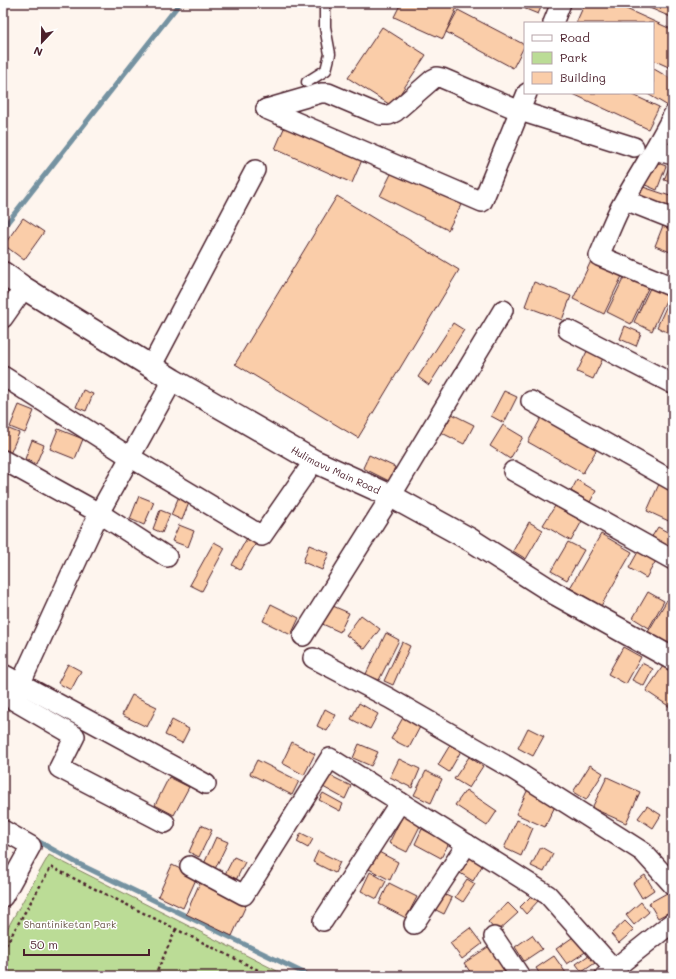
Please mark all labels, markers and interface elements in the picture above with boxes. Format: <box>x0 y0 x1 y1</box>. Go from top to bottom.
north arrow <box>22 22 62 62</box>
legend <box>524 22 654 94</box>
text: Road <box>560 29 590 45</box>
text: N <box>31 43 45 60</box>
text: Park <box>560 49 587 65</box>
text: Building <box>560 69 606 85</box>
street label: Hulimavu Main Road <box>289 442 383 497</box>
park label: Shantiniketan Park <box>24 917 116 931</box>
scale bar <box>24 931 149 957</box>
text: 50 m <box>30 936 58 952</box>

